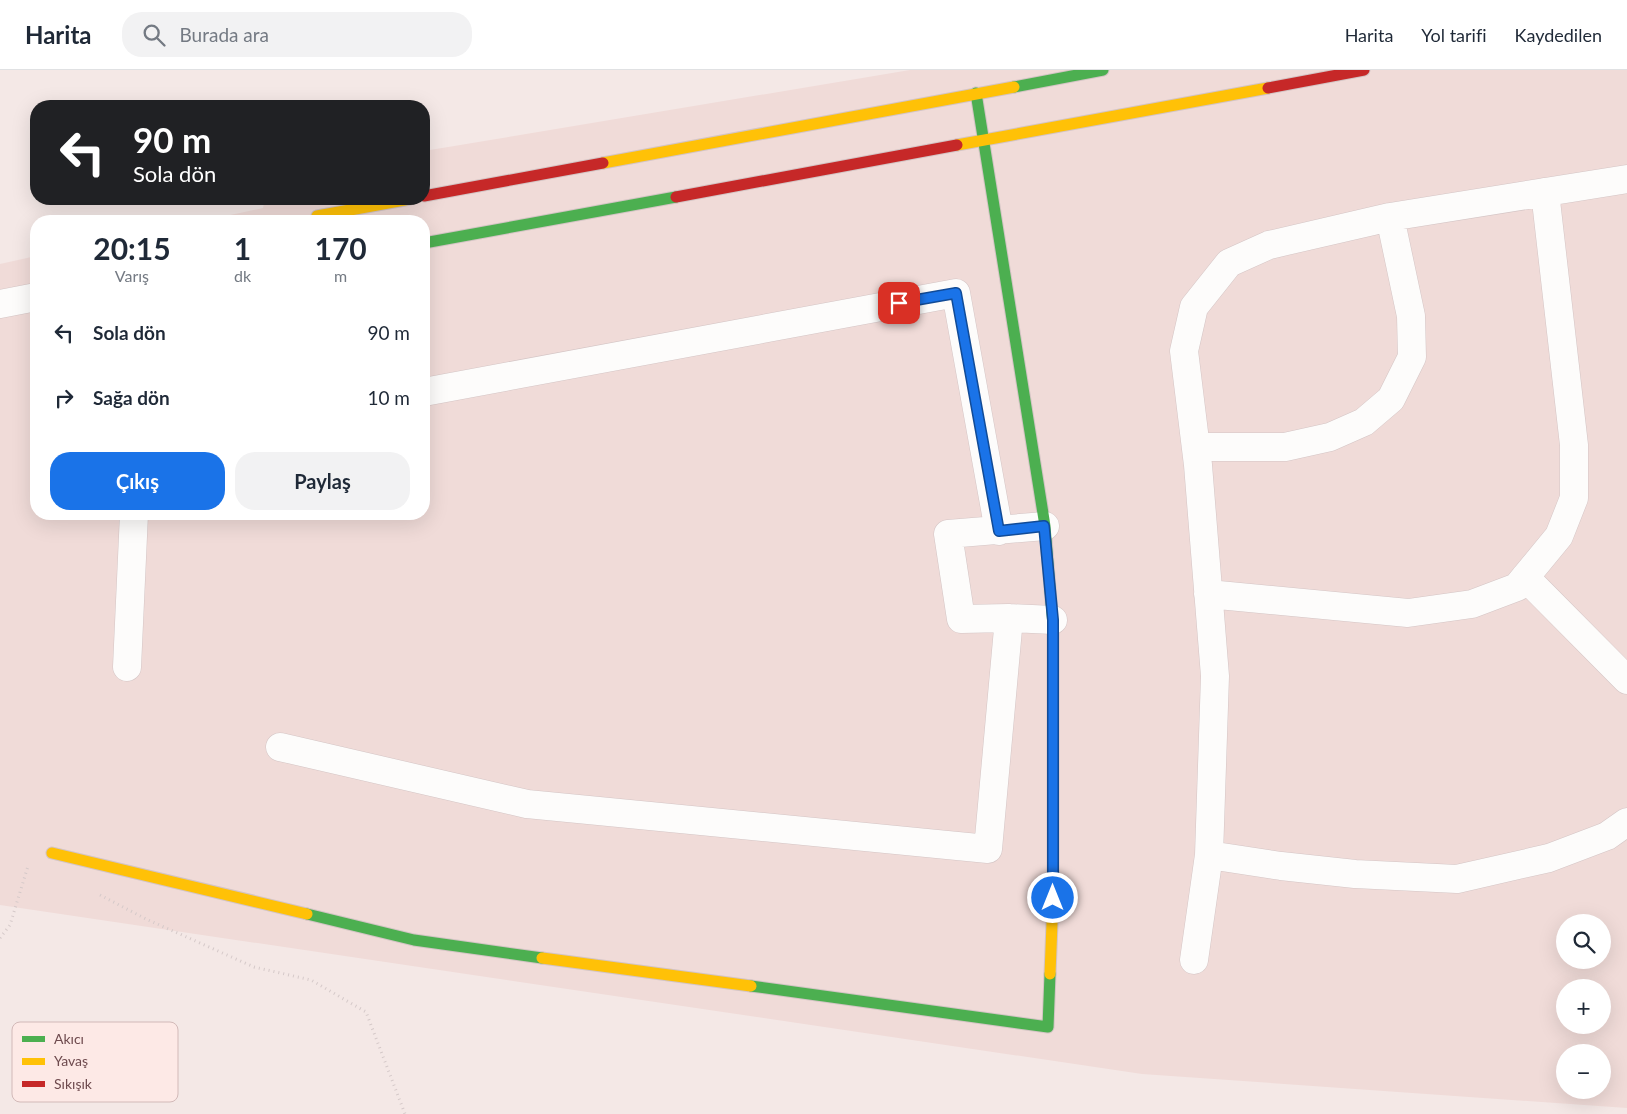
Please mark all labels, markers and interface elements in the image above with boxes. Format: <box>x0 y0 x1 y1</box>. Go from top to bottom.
search box <box>122 12 472 57</box>
text: Harita <box>25 20 92 49</box>
icon: search <box>140 21 168 49</box>
text: Burada ara <box>180 23 269 46</box>
text: Harita <box>1345 24 1393 46</box>
text: Yol tarifi <box>1421 24 1487 46</box>
text: Kaydedilen <box>1515 24 1602 46</box>
text: 90 m <box>133 118 211 160</box>
icon: left <box>50 120 115 185</box>
text: Sola dön <box>133 160 216 187</box>
text: 20:15 <box>93 230 171 266</box>
text: 1 <box>234 230 251 266</box>
text: 170 <box>315 230 367 266</box>
text: Varış <box>115 266 149 285</box>
text: dk <box>234 266 251 285</box>
text: m <box>334 266 347 285</box>
pin <box>878 282 920 324</box>
icon: arrive <box>885 289 913 317</box>
icon: left <box>50 319 78 347</box>
text: Sola dön <box>93 321 166 344</box>
text: 90 m <box>367 321 410 344</box>
icon: right <box>50 384 78 412</box>
text: Sağa dön <box>93 386 170 409</box>
text: 10 m <box>367 386 410 409</box>
button: Çıkış <box>50 452 225 510</box>
button: Paylaş <box>235 452 410 510</box>
position arrow <box>1026 871 1078 923</box>
map controls <box>1556 914 1611 1099</box>
button: search <box>1556 914 1611 969</box>
button: + <box>1556 979 1611 1034</box>
legend <box>12 1022 178 1102</box>
text: Akıcı <box>54 1030 84 1047</box>
button: − <box>1556 1044 1611 1099</box>
text: Yavaş <box>54 1052 88 1069</box>
text: Sıkışık <box>54 1075 93 1092</box>

